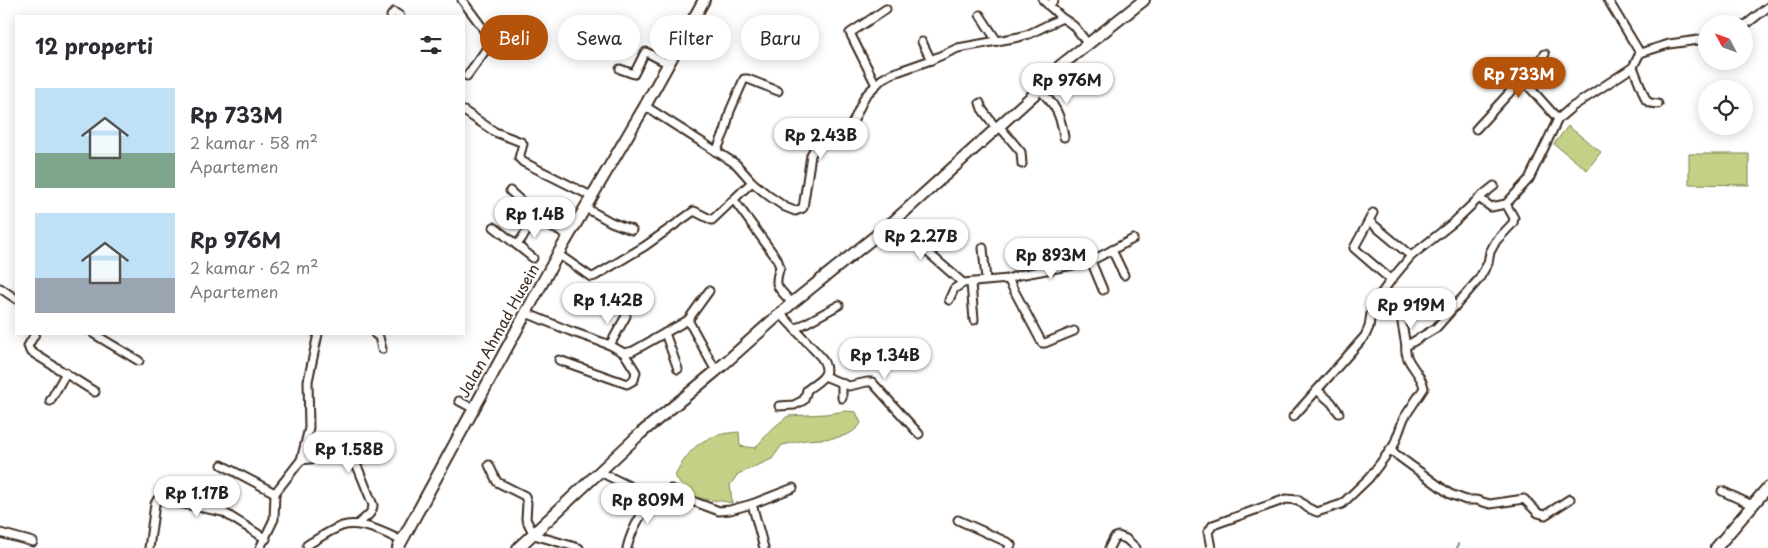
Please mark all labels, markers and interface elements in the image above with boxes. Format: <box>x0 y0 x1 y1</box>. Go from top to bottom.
chip: Beli <box>480 15 548 60</box>
chip: Sewa <box>558 15 640 60</box>
chip: Filter <box>650 15 731 60</box>
chip: Baru <box>741 15 819 60</box>
north arrow <box>1698 15 1752 70</box>
map controls <box>1698 15 1753 135</box>
text: 12 properti <box>35 29 153 61</box>
icon: filters <box>417 31 445 59</box>
pin: Rp 733M <box>1473 56 1565 99</box>
text: Rp 733M <box>1484 61 1554 85</box>
pin: Rp 976M <box>1021 62 1113 105</box>
text: Rp 976M <box>1032 67 1102 91</box>
button: locate <box>1698 80 1753 135</box>
text: Rp 733M <box>190 98 283 130</box>
icon: home <box>75 108 135 168</box>
pin: Rp 2.43B <box>769 118 873 160</box>
text: Rp 2.43B <box>785 122 857 146</box>
text: 2 kamar · 58 m² <box>190 130 318 154</box>
text: Apartemen <box>190 154 279 178</box>
pin: Rp 1.4B <box>489 196 581 239</box>
text: Rp 1.4B <box>505 201 565 225</box>
pin: Rp 2.27B <box>869 218 973 261</box>
text: Rp 976M <box>190 223 281 255</box>
text: Rp 2.27B <box>884 223 958 247</box>
icon: home <box>75 233 135 293</box>
pin: Rp 893M <box>1005 238 1097 280</box>
text: Rp 893M <box>1016 242 1086 266</box>
text: 2 kamar · 62 m² <box>190 255 318 279</box>
street label: Jalan Ahmad Husein <box>451 259 544 402</box>
text: Apartemen <box>190 279 279 303</box>
pin: Rp 1.42B <box>556 282 660 325</box>
text: Rp 1.42B <box>573 287 643 311</box>
pin: Rp 919M <box>1365 288 1457 330</box>
text: Rp 919M <box>1377 292 1445 316</box>
pin: Rp 1.34B <box>833 338 937 380</box>
text: Rp 1.34B <box>850 342 920 366</box>
pin: Rp 1.58B <box>297 432 401 474</box>
text: Rp 1.58B <box>315 436 383 460</box>
pin: Rp 1.17B <box>145 476 249 518</box>
text: Rp 1.17B <box>165 480 229 504</box>
pin: Rp 809M <box>602 482 694 525</box>
text: Rp 809M <box>612 487 684 511</box>

